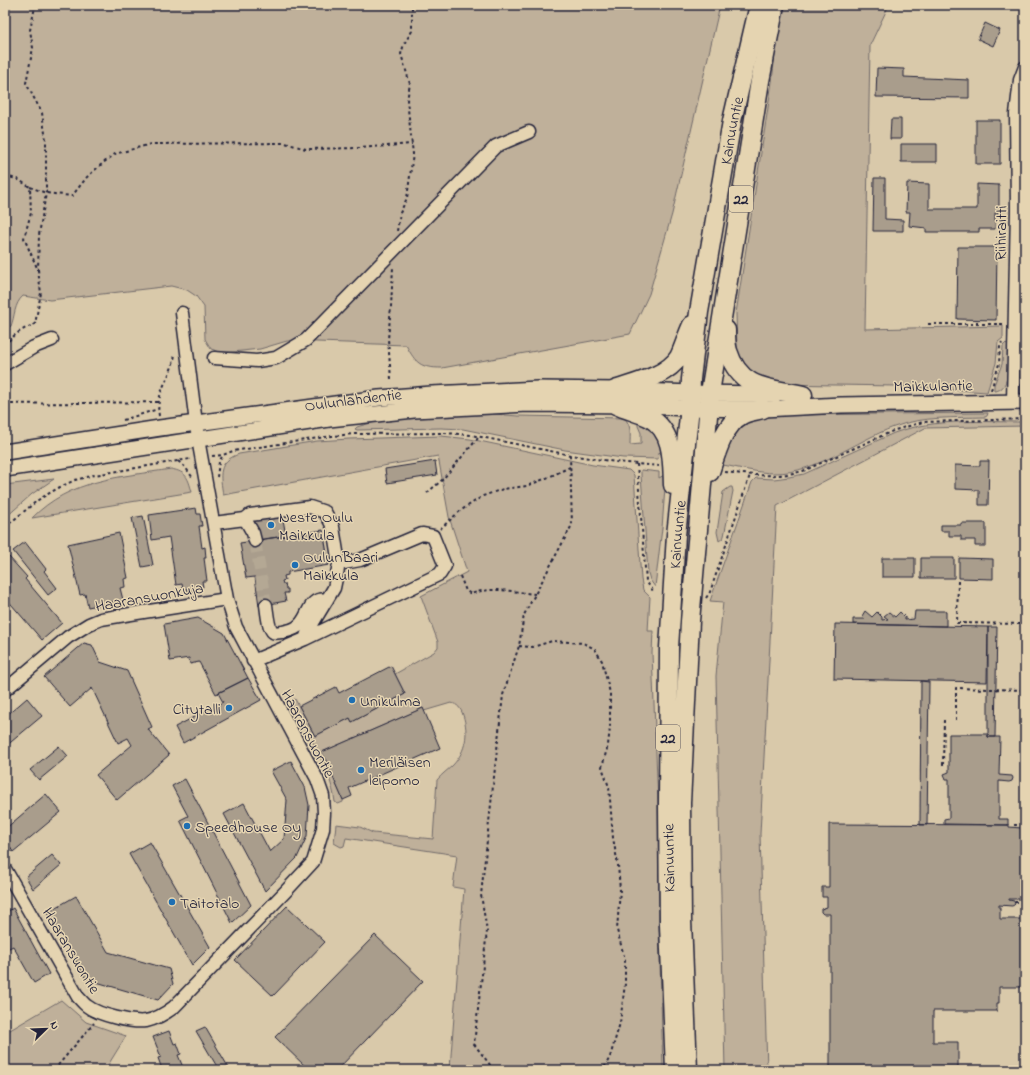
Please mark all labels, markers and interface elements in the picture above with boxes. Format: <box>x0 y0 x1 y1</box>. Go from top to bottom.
street label: Kainuuntie <box>715 94 751 167</box>
road number: 22 <box>729 186 753 212</box>
street label: Riihiraitti <box>990 205 1014 261</box>
street label: Maikkulantie <box>893 374 974 400</box>
street label: Oulunlahdentie <box>303 383 404 419</box>
street label: Kainuuntie <box>664 498 694 570</box>
place label: Neste Oulu Maikkula <box>279 506 353 548</box>
marker: Neste Oulu Maikkula <box>266 520 276 530</box>
place label: OulunBaari Maikkula <box>303 546 378 588</box>
marker: OulunBaari Maikkula <box>290 560 300 570</box>
street label: Haaransuonkuja <box>93 577 205 619</box>
street label: Haaransuontie <box>274 686 341 783</box>
place label: Unikulma <box>360 690 421 714</box>
marker: Unikulma <box>347 695 357 705</box>
place label: Citytalli <box>173 698 221 722</box>
marker: Citytalli <box>224 703 234 713</box>
road number: 22 <box>656 725 680 751</box>
place label: Meriläisen leipomo <box>369 751 431 793</box>
marker: Meriläisen leipomo <box>356 765 366 775</box>
place label: Speedhouse Oy <box>195 816 301 840</box>
marker: Speedhouse Oy <box>182 821 192 831</box>
street label: Kainuuntie <box>657 823 683 893</box>
place label: Taitotalo <box>180 892 239 916</box>
marker: Taitotalo <box>167 897 177 907</box>
street label: Haaransuontie <box>35 903 106 999</box>
north arrow <box>26 1009 66 1049</box>
text: N <box>45 1019 63 1032</box>

